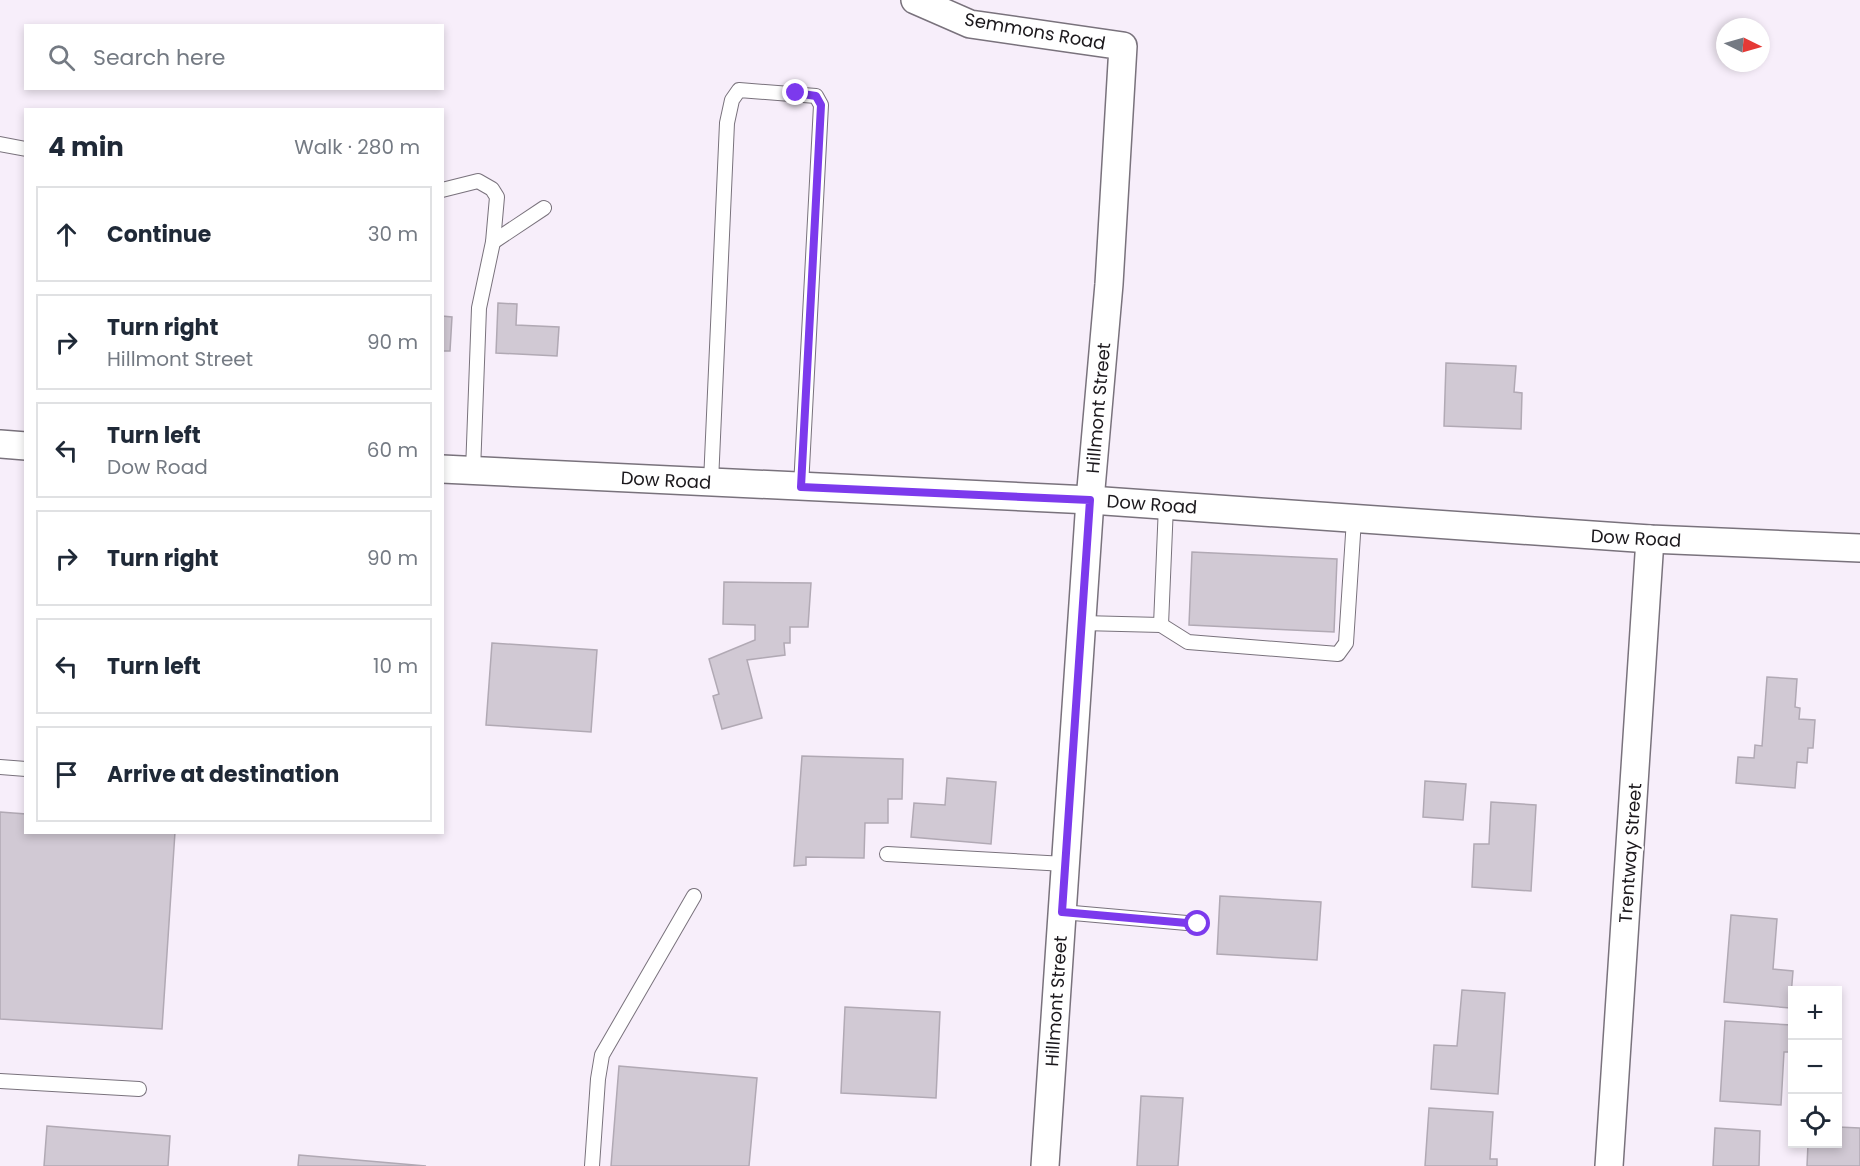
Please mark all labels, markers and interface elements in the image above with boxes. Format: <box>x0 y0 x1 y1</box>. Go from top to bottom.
street label: Semmons Road <box>962 6 1108 56</box>
north arrow <box>1716 18 1770 72</box>
search box <box>24 24 444 90</box>
icon: search <box>45 41 78 74</box>
text: Search here <box>93 42 226 73</box>
route end <box>782 79 808 105</box>
text: 4 min <box>48 129 124 165</box>
text: Walk · 280 m <box>294 133 420 161</box>
icon: ahead <box>50 218 83 251</box>
text: Continue <box>107 219 211 250</box>
text: 30 m <box>368 220 418 248</box>
text: Turn right <box>107 312 218 343</box>
icon: right <box>50 326 83 359</box>
text: 90 m <box>367 328 418 356</box>
street label: Hillmont Street <box>1080 341 1116 475</box>
text: Hillmont Street <box>107 345 253 373</box>
text: Turn left <box>107 420 201 451</box>
icon: left <box>50 434 83 467</box>
text: 60 m <box>367 436 418 464</box>
text: Dow Road <box>107 453 208 481</box>
street label: Dow Road <box>620 465 712 495</box>
street label: Dow Road <box>1106 488 1198 520</box>
street label: Dow Road <box>1590 523 1682 553</box>
icon: right <box>50 542 83 575</box>
text: Turn right <box>107 543 218 574</box>
text: 90 m <box>367 544 418 572</box>
icon: left <box>50 650 83 683</box>
text: Turn left <box>107 651 201 682</box>
text: 10 m <box>373 652 418 680</box>
icon: arrive <box>50 758 83 791</box>
text: Arrive at destination <box>107 759 339 790</box>
street label: Trentway Street <box>1613 782 1647 924</box>
route start <box>1184 910 1210 936</box>
street label: Hillmont Street <box>1039 935 1073 1067</box>
map controls <box>1788 986 1842 1148</box>
button: + <box>1788 986 1842 1040</box>
button: − <box>1788 1040 1842 1094</box>
button: locate <box>1788 1094 1842 1148</box>

